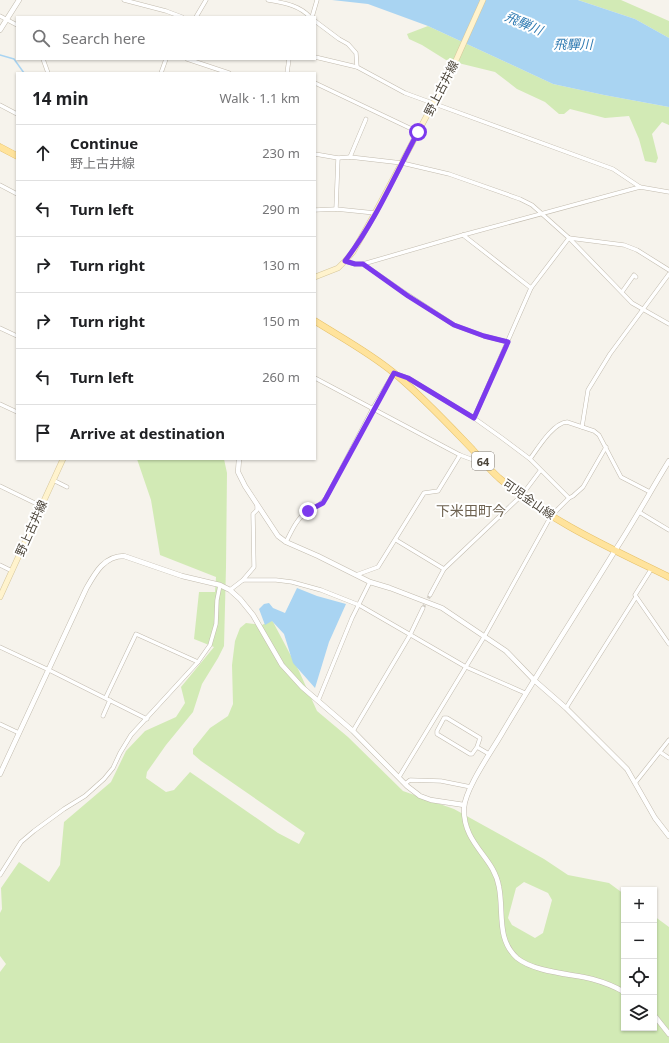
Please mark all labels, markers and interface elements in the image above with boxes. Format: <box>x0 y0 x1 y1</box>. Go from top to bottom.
water label: 飛騨川 <box>503 7 547 40</box>
search box <box>16 16 316 60</box>
icon: search <box>30 27 52 49</box>
text: Search here <box>62 28 145 48</box>
water label: 飛驒川 <box>553 35 594 53</box>
street label: 野上古井線 <box>420 57 462 119</box>
text: 14 min <box>32 87 89 110</box>
text: Walk · 1.1 km <box>220 89 300 107</box>
route start <box>409 123 427 141</box>
text: Continue <box>70 133 138 153</box>
icon: ahead <box>32 142 54 164</box>
text: 230 m <box>262 144 300 162</box>
text: 野上古井線 <box>70 154 135 172</box>
icon: left <box>32 198 54 220</box>
text: Turn left <box>70 199 134 219</box>
text: 290 m <box>262 200 300 218</box>
icon: right <box>32 254 54 276</box>
text: Turn right <box>70 255 145 275</box>
text: 130 m <box>262 256 300 274</box>
icon: right <box>32 310 54 332</box>
text: Turn right <box>70 311 145 331</box>
text: 150 m <box>262 312 300 330</box>
icon: left <box>32 366 54 388</box>
text: Turn left <box>70 367 134 387</box>
text: 260 m <box>262 368 300 386</box>
icon: arrive <box>32 422 54 444</box>
text: Arrive at destination <box>70 423 225 443</box>
road number: 64 <box>472 452 494 470</box>
street label: 可児金山線 <box>500 475 558 523</box>
street label: 野上古井線 <box>11 497 51 559</box>
district label: 下米田町今 <box>436 501 506 520</box>
route end <box>299 502 317 520</box>
map controls <box>621 887 657 1031</box>
button: + <box>621 887 657 923</box>
button: − <box>621 923 657 959</box>
button: locate <box>621 959 657 995</box>
button: layers <box>621 995 657 1031</box>

